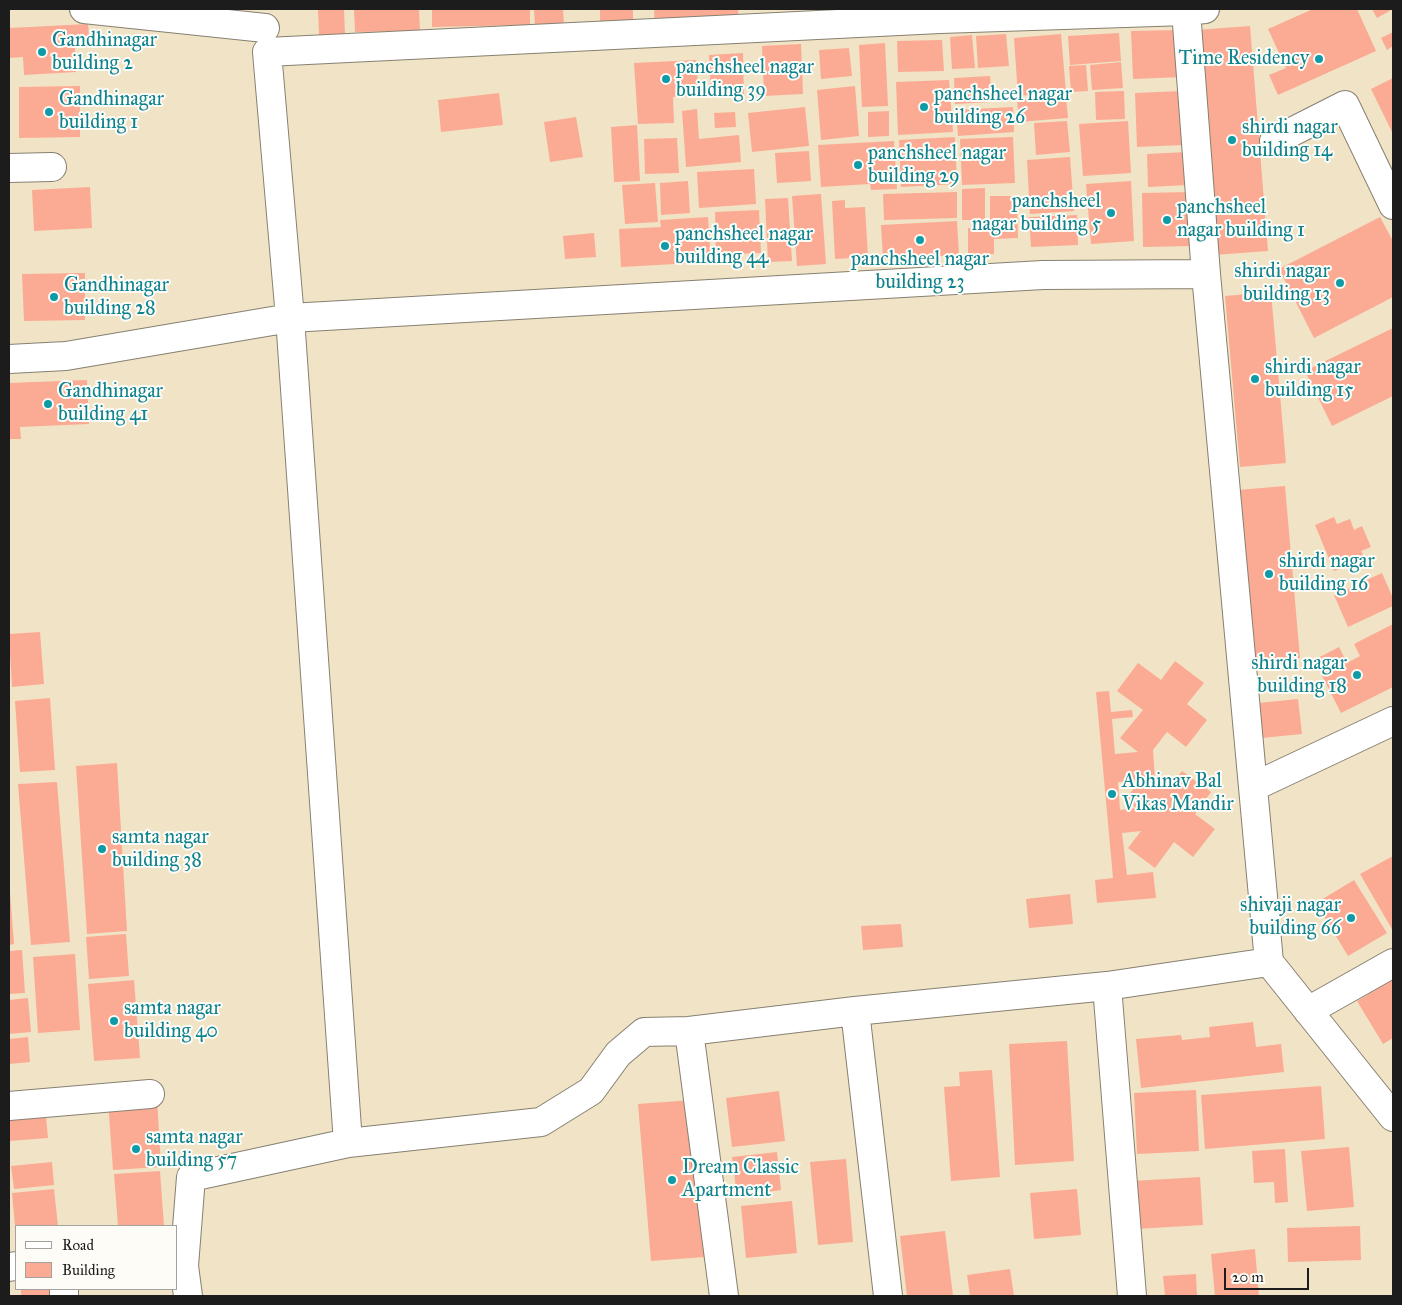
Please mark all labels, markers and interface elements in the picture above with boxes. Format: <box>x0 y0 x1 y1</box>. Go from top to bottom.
place label: Gandhinagar building 2 <box>52 29 157 76</box>
marker: Gandhinagar building 2 <box>36 46 48 58</box>
place label: Time Residency <box>1178 47 1309 71</box>
marker: Time Residency <box>1313 53 1325 65</box>
place label: panchsheel nagar building 39 <box>676 56 814 103</box>
marker: panchsheel nagar building 39 <box>660 73 672 85</box>
place label: panchsheel nagar building 26 <box>934 83 1072 130</box>
place label: Gandhinagar building 1 <box>59 88 164 135</box>
marker: panchsheel nagar building 26 <box>918 101 930 113</box>
marker: Gandhinagar building 1 <box>43 106 55 118</box>
place label: shirdi nagar building 14 <box>1242 116 1338 163</box>
marker: shirdi nagar building 14 <box>1226 134 1238 146</box>
place label: panchsheel nagar building 29 <box>868 142 1006 189</box>
marker: panchsheel nagar building 29 <box>852 159 864 171</box>
place label: panchsheel nagar building 5 <box>972 190 1101 237</box>
place label: panchsheel nagar building 1 <box>1177 196 1305 243</box>
marker: panchsheel nagar building 5 <box>1105 207 1117 219</box>
marker: panchsheel nagar building 1 <box>1161 214 1173 226</box>
place label: panchsheel nagar building 44 <box>675 223 813 270</box>
marker: panchsheel nagar building 23 <box>914 234 926 246</box>
marker: panchsheel nagar building 44 <box>659 240 671 252</box>
place label: panchsheel nagar building 23 <box>851 248 989 295</box>
place label: shirdi nagar building 13 <box>1234 260 1330 307</box>
place label: Gandhinagar building 28 <box>64 274 169 321</box>
marker: shirdi nagar building 13 <box>1334 277 1346 289</box>
marker: Gandhinagar building 28 <box>48 291 60 303</box>
place label: shirdi nagar building 15 <box>1265 356 1361 403</box>
marker: shirdi nagar building 15 <box>1249 373 1261 385</box>
place label: Gandhinagar building 41 <box>58 380 163 427</box>
marker: Gandhinagar building 41 <box>42 398 54 410</box>
place label: shirdi nagar building 16 <box>1279 550 1375 597</box>
marker: shirdi nagar building 16 <box>1263 568 1275 580</box>
place label: shirdi nagar building 18 <box>1251 652 1347 699</box>
marker: shirdi nagar building 18 <box>1351 669 1363 681</box>
place label: Abhinav Bal Vikas Mandir <box>1122 770 1234 817</box>
marker: Abhinav Bal Vikas Mandir <box>1106 788 1118 800</box>
place label: samta nagar building 38 <box>112 826 209 873</box>
marker: samta nagar building 38 <box>96 843 108 855</box>
place label: shivaji nagar building 66 <box>1240 894 1341 941</box>
marker: shivaji nagar building 66 <box>1345 912 1357 924</box>
place label: samta nagar building 40 <box>124 997 221 1044</box>
marker: samta nagar building 40 <box>108 1015 120 1027</box>
place label: samta nagar building 57 <box>146 1126 243 1173</box>
marker: samta nagar building 57 <box>130 1143 142 1155</box>
place label: Dream Classic Apartment <box>682 1156 799 1203</box>
marker: Dream Classic Apartment <box>666 1174 678 1186</box>
legend <box>15 1225 178 1290</box>
text: Road <box>62 1236 94 1254</box>
scale bar <box>1227 1258 1312 1290</box>
text: Building <box>62 1261 115 1279</box>
text: 20 m <box>1232 1268 1264 1286</box>

